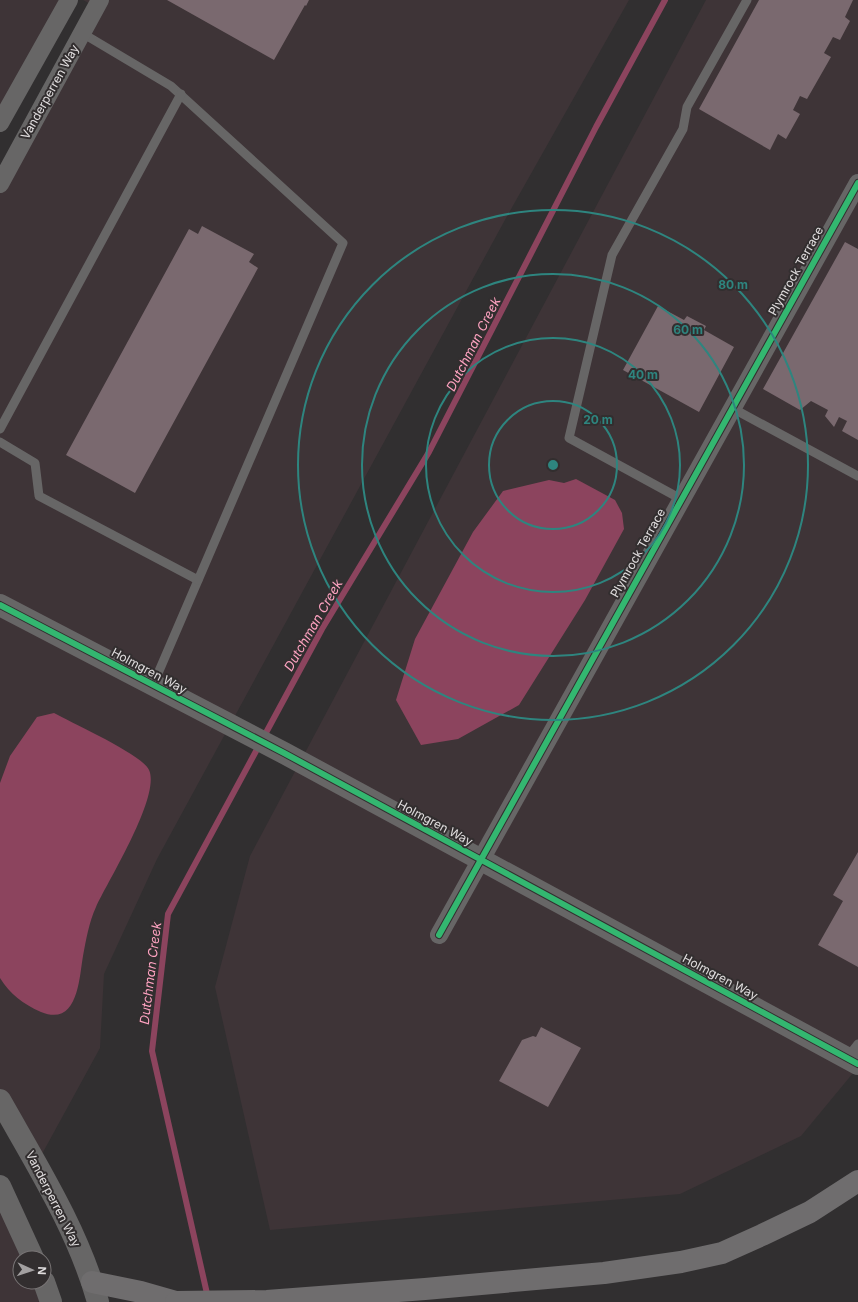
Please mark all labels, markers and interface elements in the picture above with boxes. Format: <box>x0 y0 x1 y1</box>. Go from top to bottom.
street label: Vanderperren Way <box>17 42 82 142</box>
street label: Plymrock Terrace <box>765 223 826 318</box>
text: 80 m <box>718 277 748 292</box>
water label: Dutchman Creek <box>442 294 504 394</box>
text: 60 m <box>673 322 703 337</box>
text: 40 m <box>628 367 658 382</box>
text: 20 m <box>583 412 613 427</box>
centre of rings <box>546 458 560 472</box>
street label: Plymrock Terrace <box>607 505 668 600</box>
water label: Dutchman Creek <box>280 576 346 674</box>
street label: Holmgren Way <box>109 644 190 697</box>
street label: Holmgren Way <box>395 796 476 849</box>
water label: Dutchman Creek <box>136 920 164 1025</box>
street label: Holmgren Way <box>680 950 761 1003</box>
street label: Vanderperren Way <box>23 1148 84 1250</box>
north arrow <box>12 1250 52 1290</box>
text: N <box>35 1266 49 1275</box>

